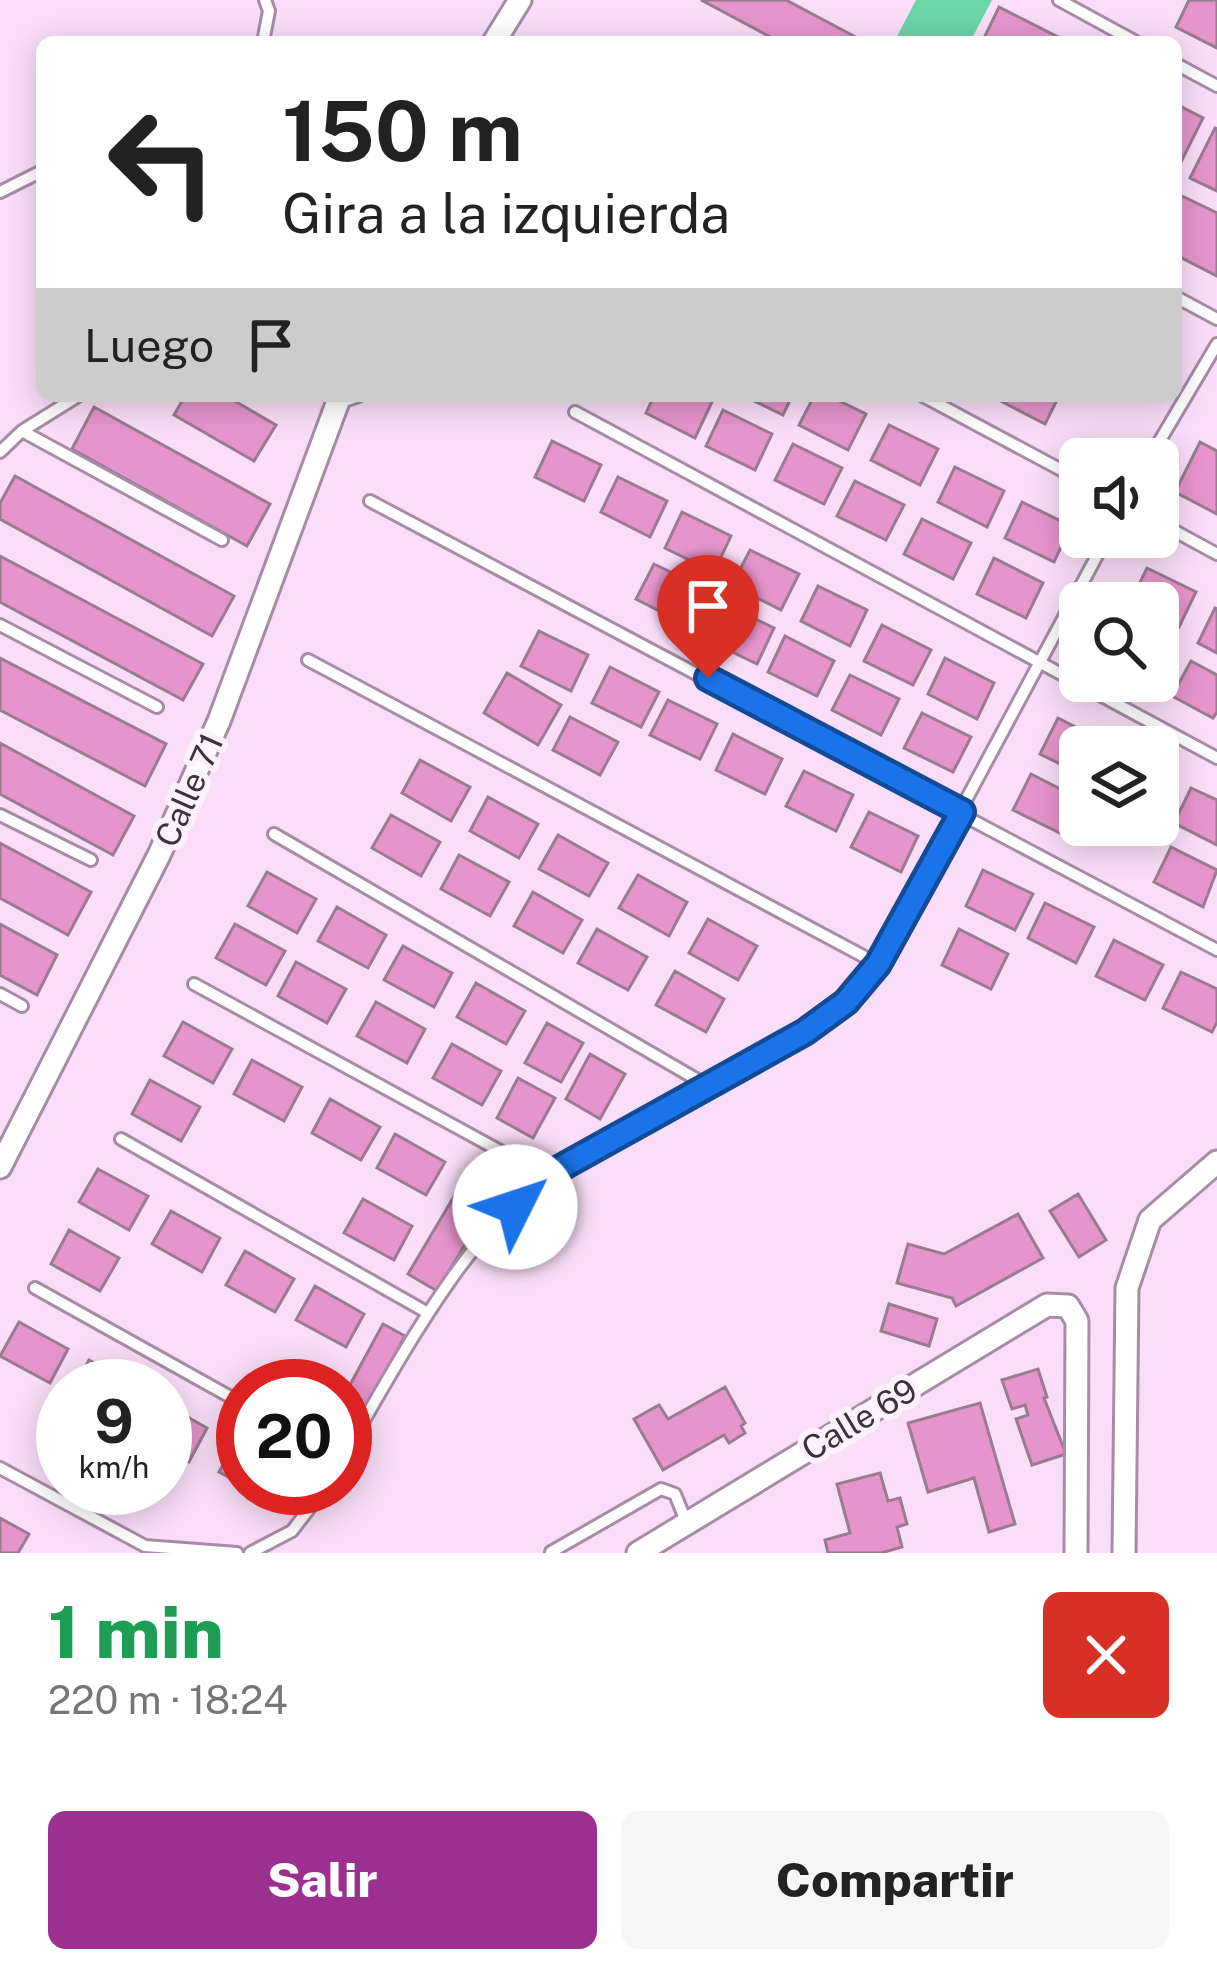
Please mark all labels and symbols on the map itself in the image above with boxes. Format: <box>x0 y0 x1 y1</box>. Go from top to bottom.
pin <box>657 555 759 678</box>
street label: Calle 71 <box>147 728 231 852</box>
position arrow <box>452 1144 578 1270</box>
speed limit sign: 20 <box>216 1359 372 1515</box>
street label: Calle 69 <box>795 1370 923 1468</box>

